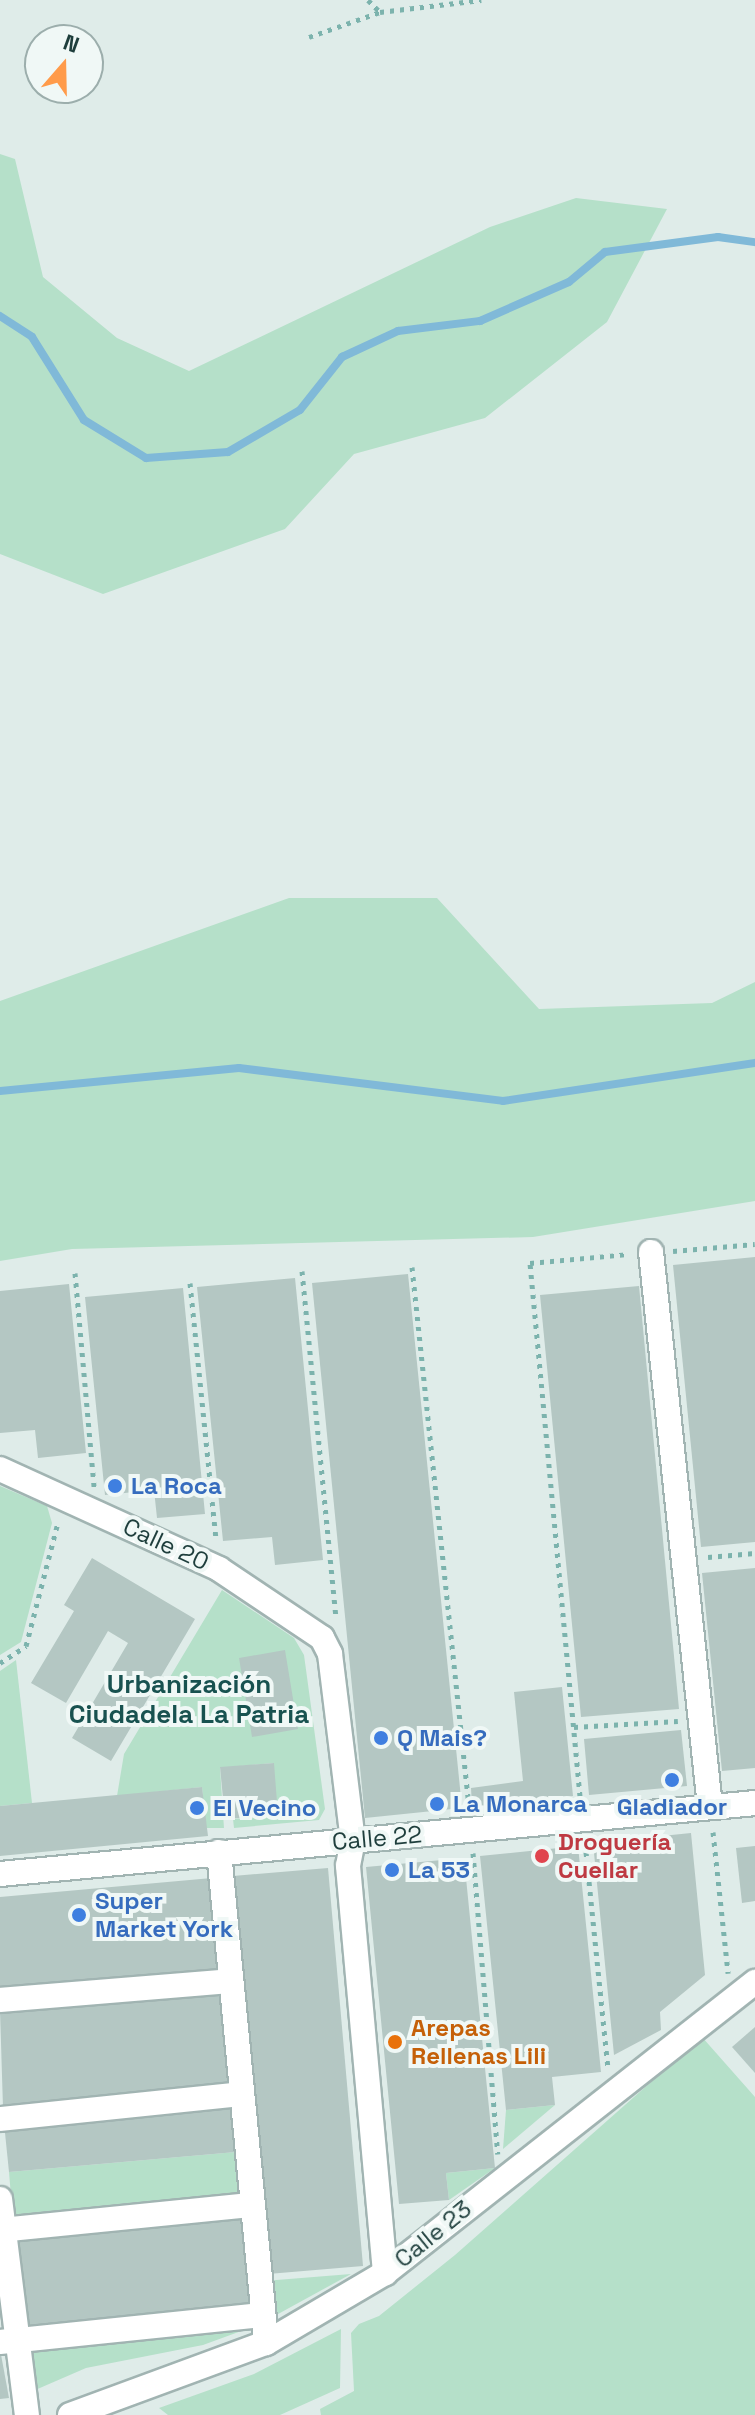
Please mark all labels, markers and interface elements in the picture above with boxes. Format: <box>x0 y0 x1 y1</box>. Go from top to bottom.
north arrow <box>24 24 104 104</box>
text: N <box>60 28 83 59</box>
place label: La Roca <box>131 1472 222 1500</box>
marker: La Roca <box>106 1477 124 1495</box>
street label: Calle 20 <box>119 1512 213 1576</box>
district label: Urbanización Ciudadela La Patria <box>69 1669 309 1730</box>
place label: Q Mais? <box>397 1724 487 1752</box>
marker: Q Mais? <box>372 1729 390 1747</box>
marker: Gladiador <box>663 1771 681 1789</box>
place label: La Monarca <box>453 1790 587 1818</box>
place label: Gladiador <box>617 1793 727 1821</box>
place label: El Vecino <box>213 1794 317 1822</box>
marker: La Monarca <box>428 1795 446 1813</box>
marker: El Vecino <box>188 1799 206 1817</box>
street label: Calle 22 <box>331 1820 423 1856</box>
place label: Droguería Cuellar <box>558 1828 671 1884</box>
marker: Droguería Cuellar <box>533 1847 551 1865</box>
place label: La 53 <box>408 1856 470 1884</box>
marker: La 53 <box>383 1861 401 1879</box>
place label: Super Market York <box>95 1887 233 1943</box>
marker: Super Market York <box>70 1906 88 1924</box>
place label: Arepas Rellenas Lili <box>411 2014 546 2070</box>
marker: Arepas Rellenas Lili <box>386 2033 404 2051</box>
street label: Calle 23 <box>389 2194 477 2274</box>

